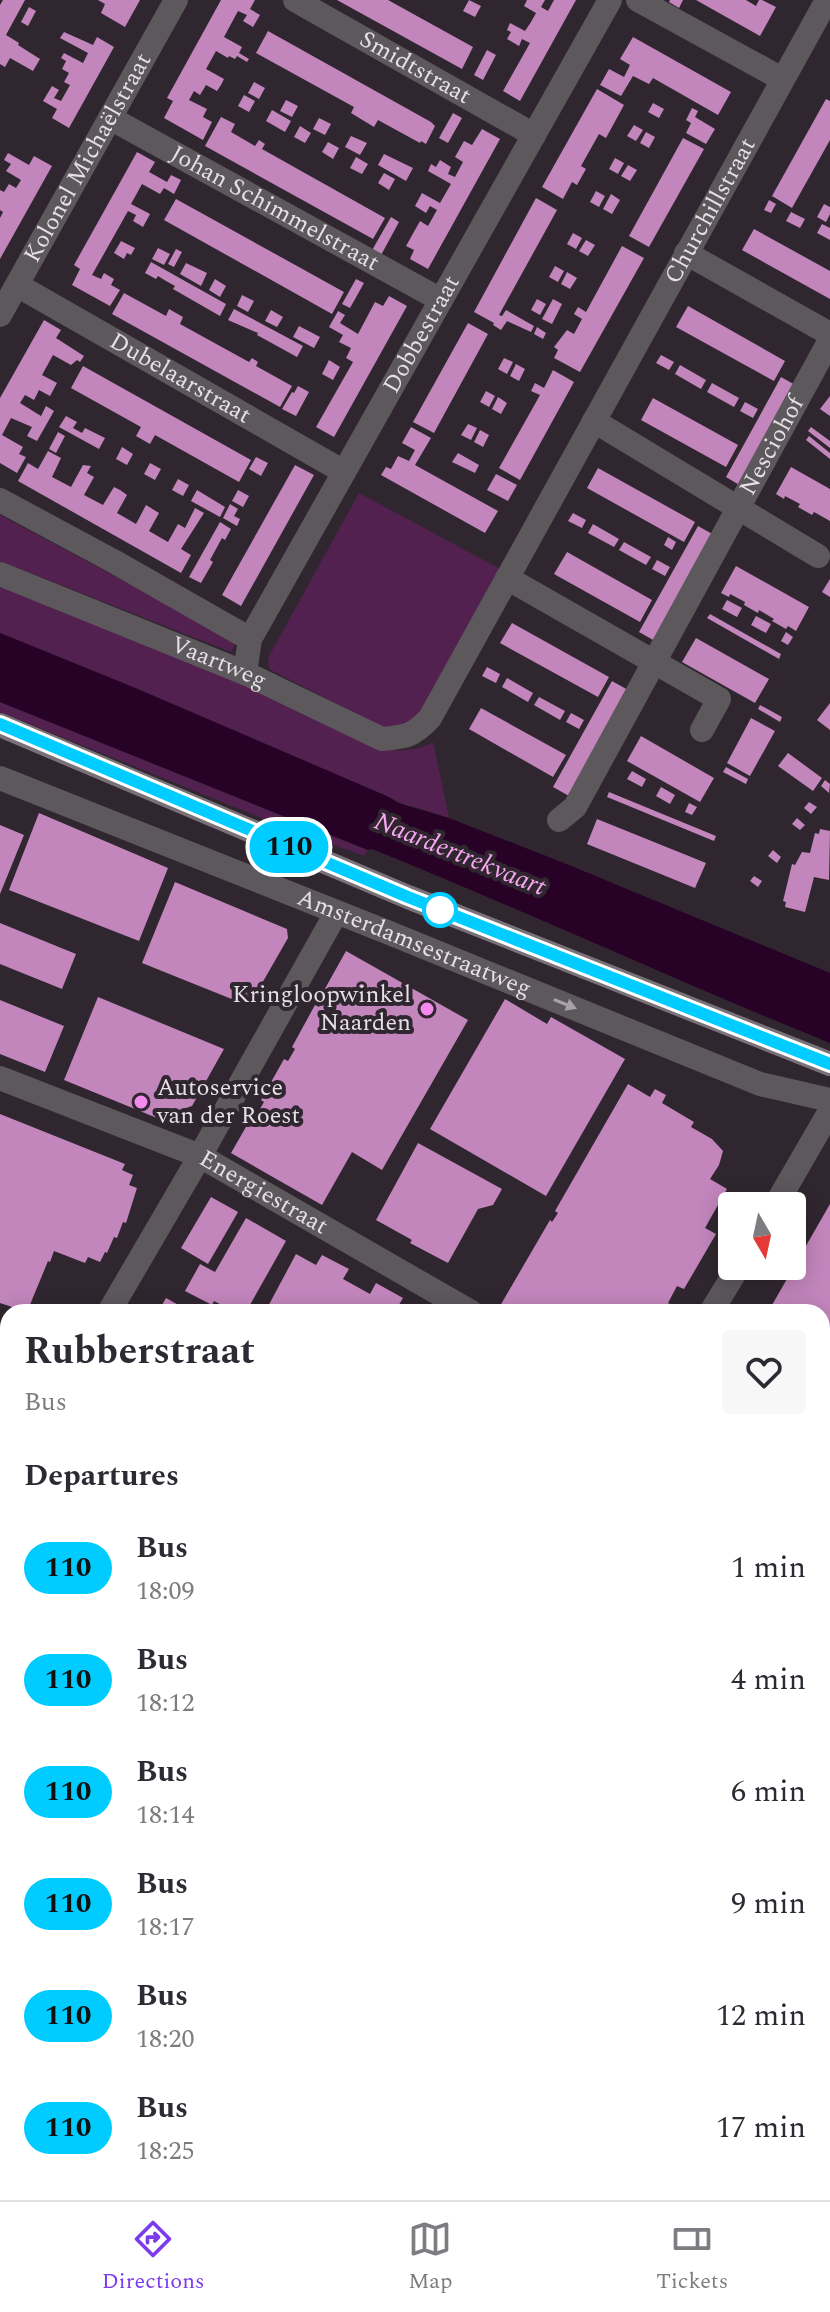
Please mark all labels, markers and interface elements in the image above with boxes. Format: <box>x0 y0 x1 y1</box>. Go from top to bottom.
street label: Smidtstraat <box>353 22 478 114</box>
street label: Kolonel Michaëlstraat <box>15 46 161 269</box>
street label: Churchillstraat <box>655 131 765 291</box>
street label: Johan Schimmelstraat <box>163 136 386 281</box>
street label: Dobbestraat <box>374 269 469 400</box>
street label: Dubelaarstraat <box>103 323 258 433</box>
street label: Nesciohof <box>730 388 815 502</box>
street label: Vaartweg <box>165 627 273 699</box>
water label: Naardertrekvaart <box>368 801 553 907</box>
line badge: 110 <box>243 821 335 873</box>
text: 110 <box>265 825 313 868</box>
street label: Amsterdamsestraatweg <box>292 880 537 1007</box>
unlabelled marker <box>423 893 457 927</box>
place label: Kringloopwinkel Naarden <box>232 977 411 1041</box>
one-way arrow <box>553 998 577 1011</box>
marker: Kringloopwinkel Naarden <box>418 1000 436 1018</box>
place label: Autoservice van der Roest <box>156 1070 300 1134</box>
marker: Autoservice van der Roest <box>132 1093 150 1111</box>
street label: Energiestraat <box>192 1141 335 1244</box>
north arrow <box>718 1192 806 1280</box>
map controls <box>718 1192 806 1280</box>
text: Rubberstraat <box>24 1323 255 1381</box>
button: heart <box>722 1330 806 1414</box>
text: Bus <box>24 1382 67 1422</box>
text: Departures <box>24 1453 179 1499</box>
text: Bus <box>136 1525 188 1571</box>
text: 1 min <box>731 1545 806 1591</box>
text: 110 <box>44 1546 92 1589</box>
text: 18:09 <box>136 1571 195 1611</box>
text: Bus <box>136 1637 188 1683</box>
text: 4 min <box>731 1657 806 1703</box>
text: 110 <box>44 1658 92 1701</box>
text: 18:12 <box>136 1683 195 1723</box>
text: Bus <box>136 1749 188 1795</box>
text: 6 min <box>731 1769 806 1815</box>
text: 110 <box>44 1770 92 1813</box>
text: 18:14 <box>136 1795 195 1835</box>
text: Bus <box>136 1861 188 1907</box>
text: 9 min <box>731 1881 806 1927</box>
text: 110 <box>44 1882 92 1925</box>
text: 18:17 <box>136 1907 195 1947</box>
text: Bus <box>136 1973 188 2019</box>
text: 12 min <box>716 1993 806 2039</box>
text: 110 <box>44 1994 92 2037</box>
text: 18:20 <box>136 2019 195 2059</box>
text: Bus <box>136 2085 188 2131</box>
text: 17 min <box>716 2105 806 2151</box>
text: 110 <box>44 2106 92 2149</box>
text: 18:25 <box>136 2131 195 2171</box>
tab: Directions <box>102 2217 205 2298</box>
tab: Map <box>408 2217 453 2298</box>
tab: Tickets <box>656 2217 728 2298</box>

